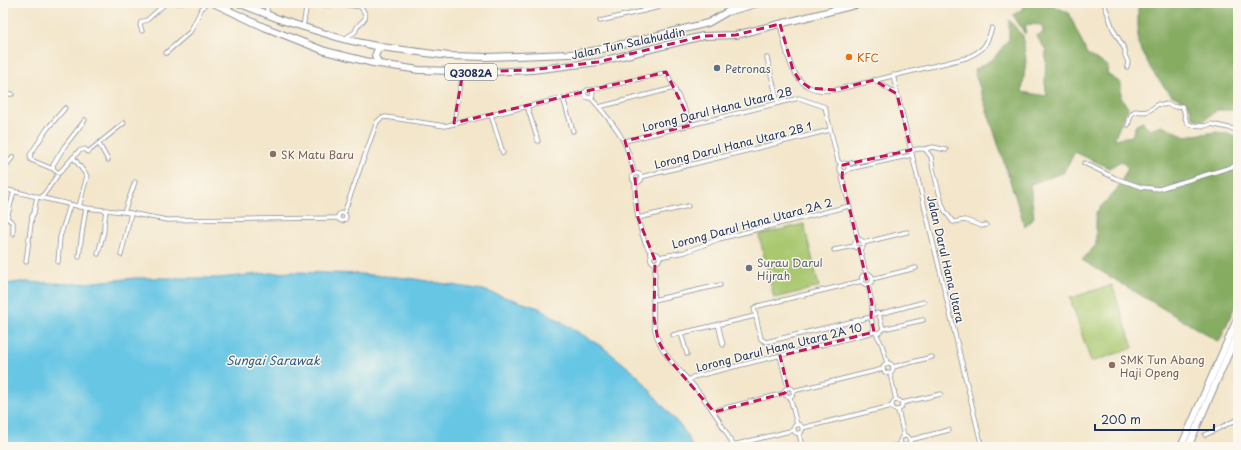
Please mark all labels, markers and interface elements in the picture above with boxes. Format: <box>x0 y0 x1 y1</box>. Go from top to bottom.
street label: Jalan Tun Salahuddin <box>569 23 687 63</box>
place label: KFC <box>857 49 879 66</box>
marker: KFC <box>844 52 854 62</box>
place label: Petronas <box>725 60 771 77</box>
marker: Petronas <box>712 63 722 73</box>
road number: Q3082A <box>445 64 497 80</box>
street label: Lorong Darul Hana Utara 2B <box>640 82 794 136</box>
street label: Lorong Darul Hana Utara 2B 1 <box>652 117 814 173</box>
place label: SK Matu Baru <box>281 146 354 163</box>
marker: SK Matu Baru <box>268 149 278 159</box>
street label: Lorong Darul Hana Utara 2A 2 <box>670 193 834 253</box>
street label: Jalan Darul Hana Utara <box>923 194 969 325</box>
place label: Surau Darul Hijrah <box>757 254 823 284</box>
marker: Surau Darul Hijrah <box>744 263 754 273</box>
street label: Lorong Darul Hana Utara 2A 10 <box>694 318 864 376</box>
water label: Sungai Sarawak <box>226 351 321 369</box>
place label: SMK Tun Abang Haji Openg <box>1120 351 1205 381</box>
marker: SMK Tun Abang Haji Openg <box>1107 360 1117 370</box>
scale bar <box>1095 406 1214 432</box>
text: 200 m <box>1101 410 1141 428</box>

